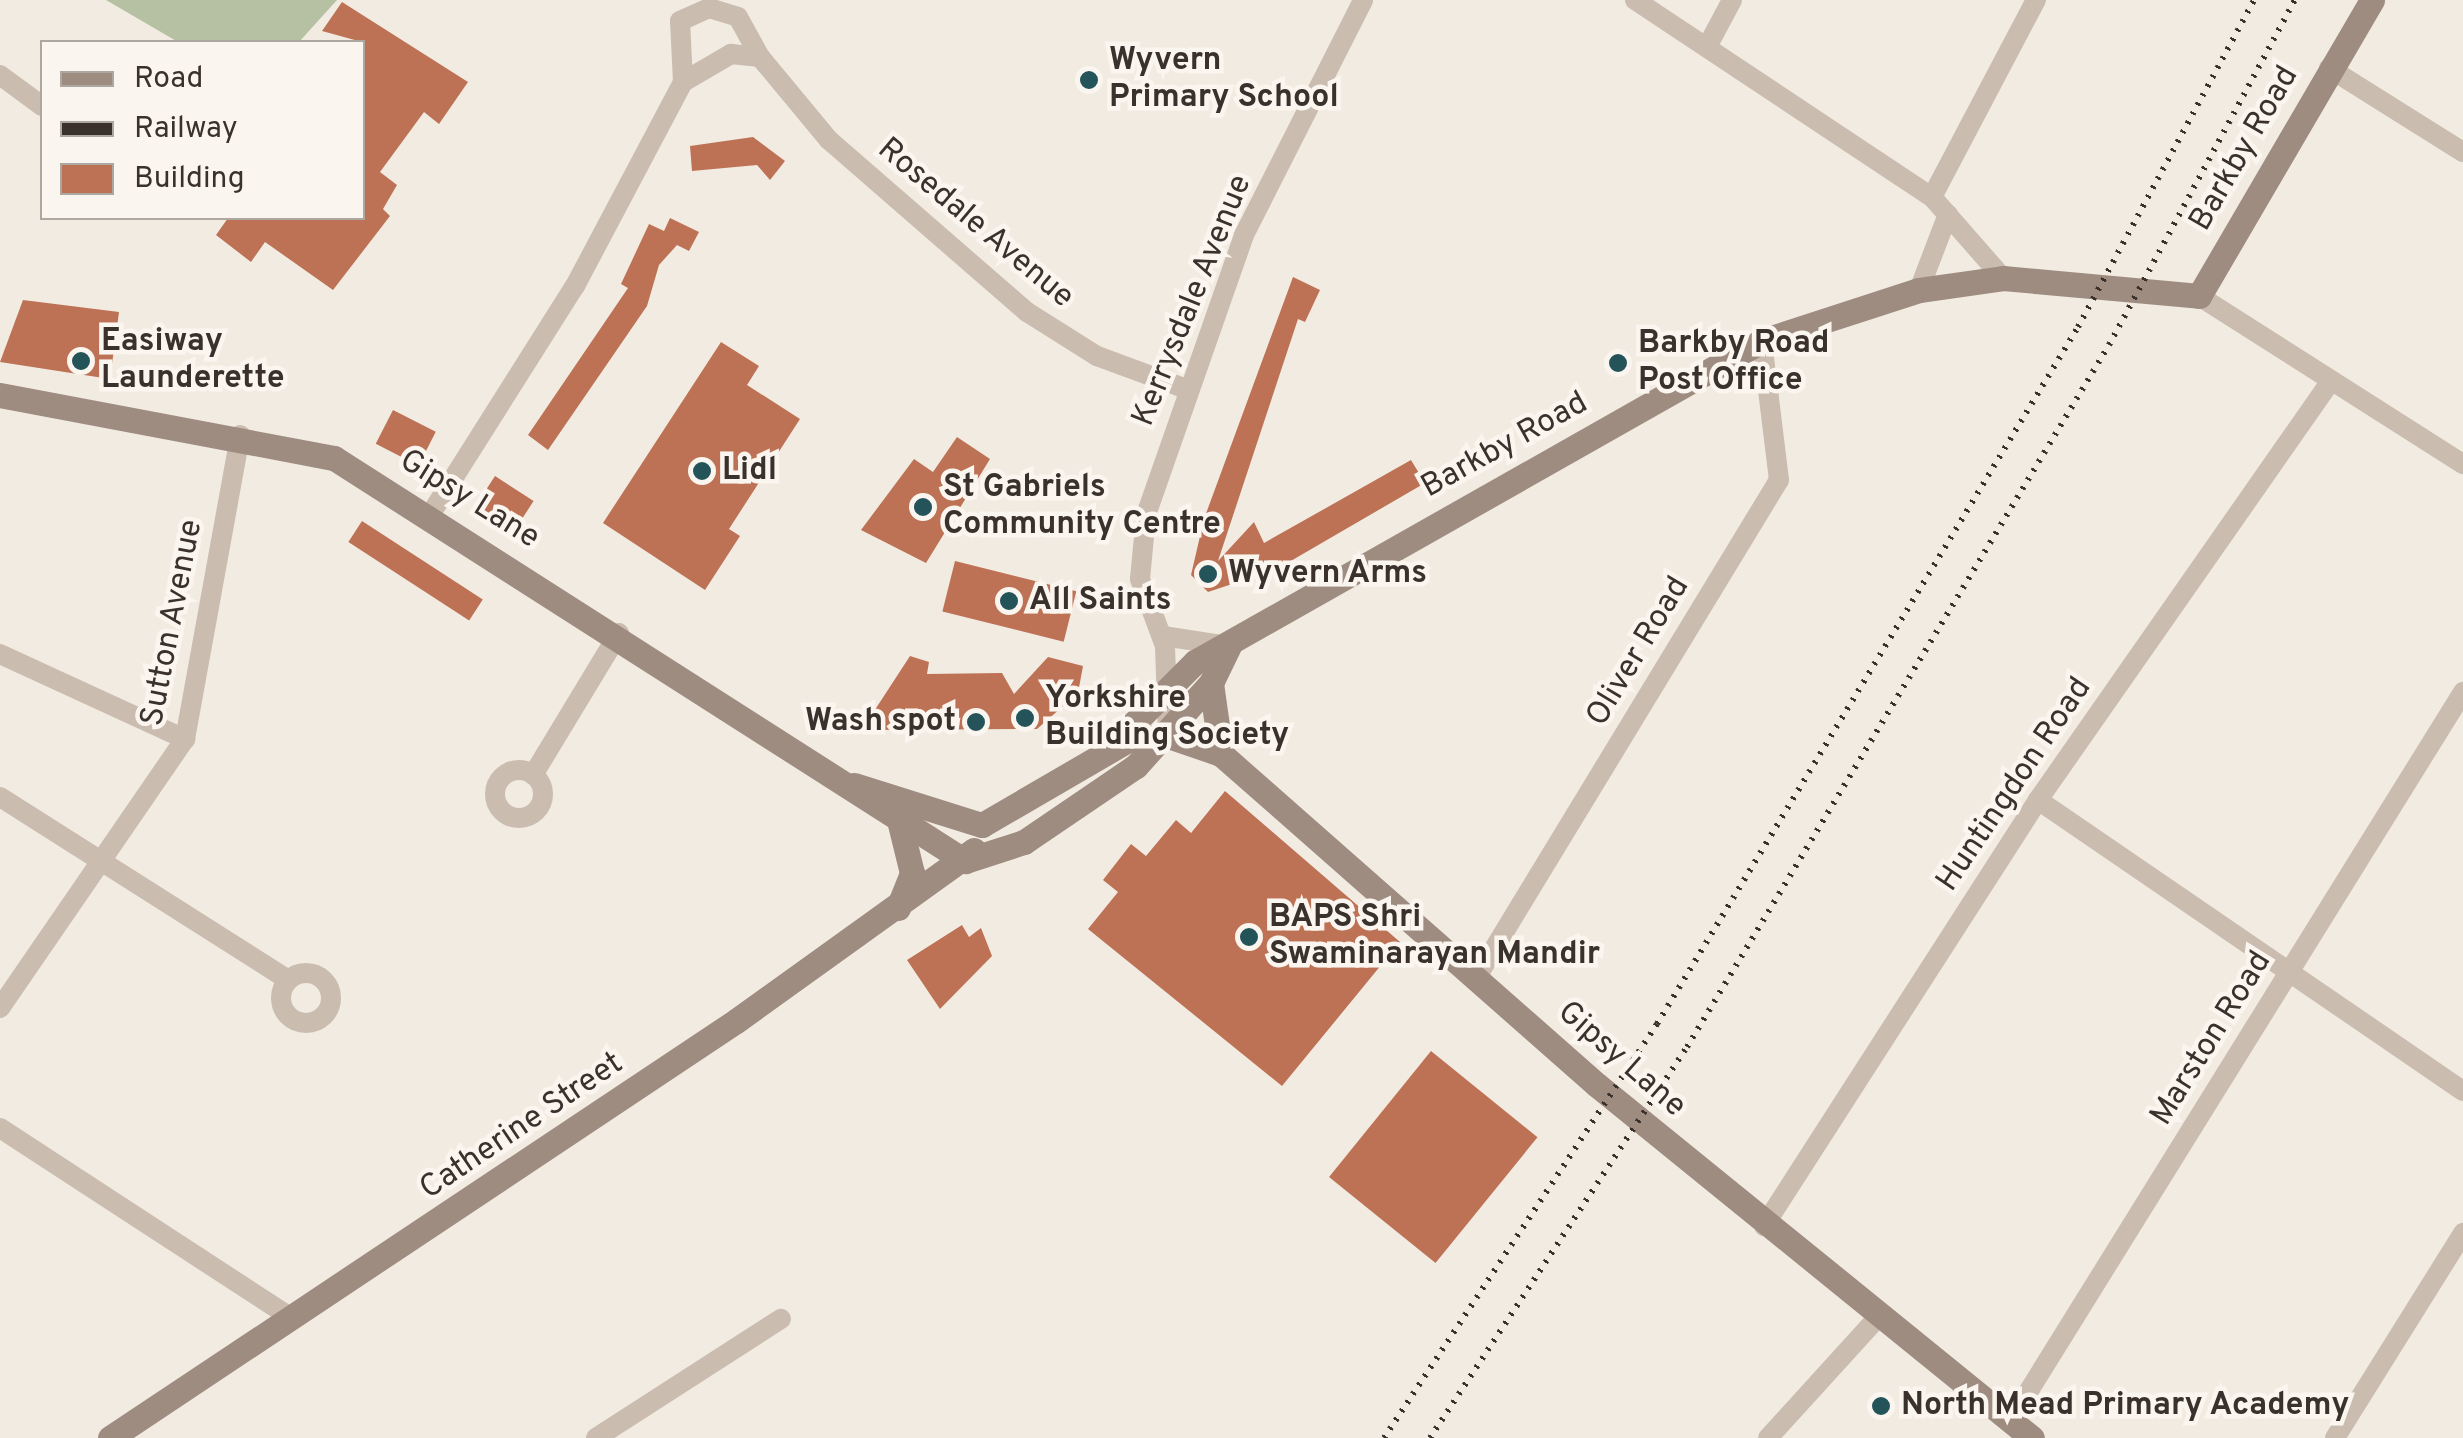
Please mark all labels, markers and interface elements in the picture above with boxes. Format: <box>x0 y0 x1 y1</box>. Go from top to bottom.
legend <box>40 40 365 220</box>
place label: Wyvern Primary School <box>1109 43 1339 118</box>
street label: Barkby Road <box>2182 60 2308 238</box>
text: Road <box>134 61 203 98</box>
marker: Wyvern Primary School <box>1078 69 1100 91</box>
text: Railway <box>134 111 238 148</box>
street label: Rosedale Avenue <box>869 130 1081 318</box>
text: Building <box>134 161 245 198</box>
street label: Kerrysdale Avenue <box>1125 169 1261 433</box>
place label: Easiway Launderette <box>101 324 285 399</box>
place label: Barkby Road Post Office <box>1638 326 1829 401</box>
marker: Easiway Launderette <box>70 350 92 372</box>
marker: Barkby Road Post Office <box>1607 352 1629 374</box>
street label: Barkby Road <box>1415 385 1595 507</box>
street label: Gipsy Lane <box>392 442 546 558</box>
place label: Lidl <box>722 452 777 490</box>
marker: Lidl <box>691 460 713 482</box>
place label: St Gabriels Community Centre <box>943 470 1221 545</box>
marker: St Gabriels Community Centre <box>912 496 934 518</box>
street label: Sutton Avenue <box>134 516 212 730</box>
place label: Wyvern Arms <box>1228 555 1428 593</box>
marker: Wyvern Arms <box>1197 563 1219 585</box>
street label: Oliver Road <box>1579 570 1699 734</box>
place label: All Saints <box>1029 582 1172 620</box>
marker: All Saints <box>998 590 1020 612</box>
street label: Huntingdon Road <box>1929 671 2101 899</box>
place label: Yorkshire Building Society <box>1045 681 1289 756</box>
place label: Wash spot <box>805 703 956 741</box>
marker: Yorkshire Building Society <box>1014 707 1036 729</box>
marker: Wash spot <box>965 711 987 733</box>
place label: BAPS Shri Swaminarayan Mandir <box>1269 900 1600 975</box>
marker: BAPS Shri Swaminarayan Mandir <box>1238 926 1260 948</box>
street label: Marston Road <box>2143 945 2281 1133</box>
street label: Gipsy Lane <box>1549 994 1693 1126</box>
street label: Catherine Street <box>413 1045 631 1209</box>
place label: North Mead Primary Academy <box>1901 1387 2351 1425</box>
marker: North Mead Primary Academy <box>1870 1395 1892 1417</box>

